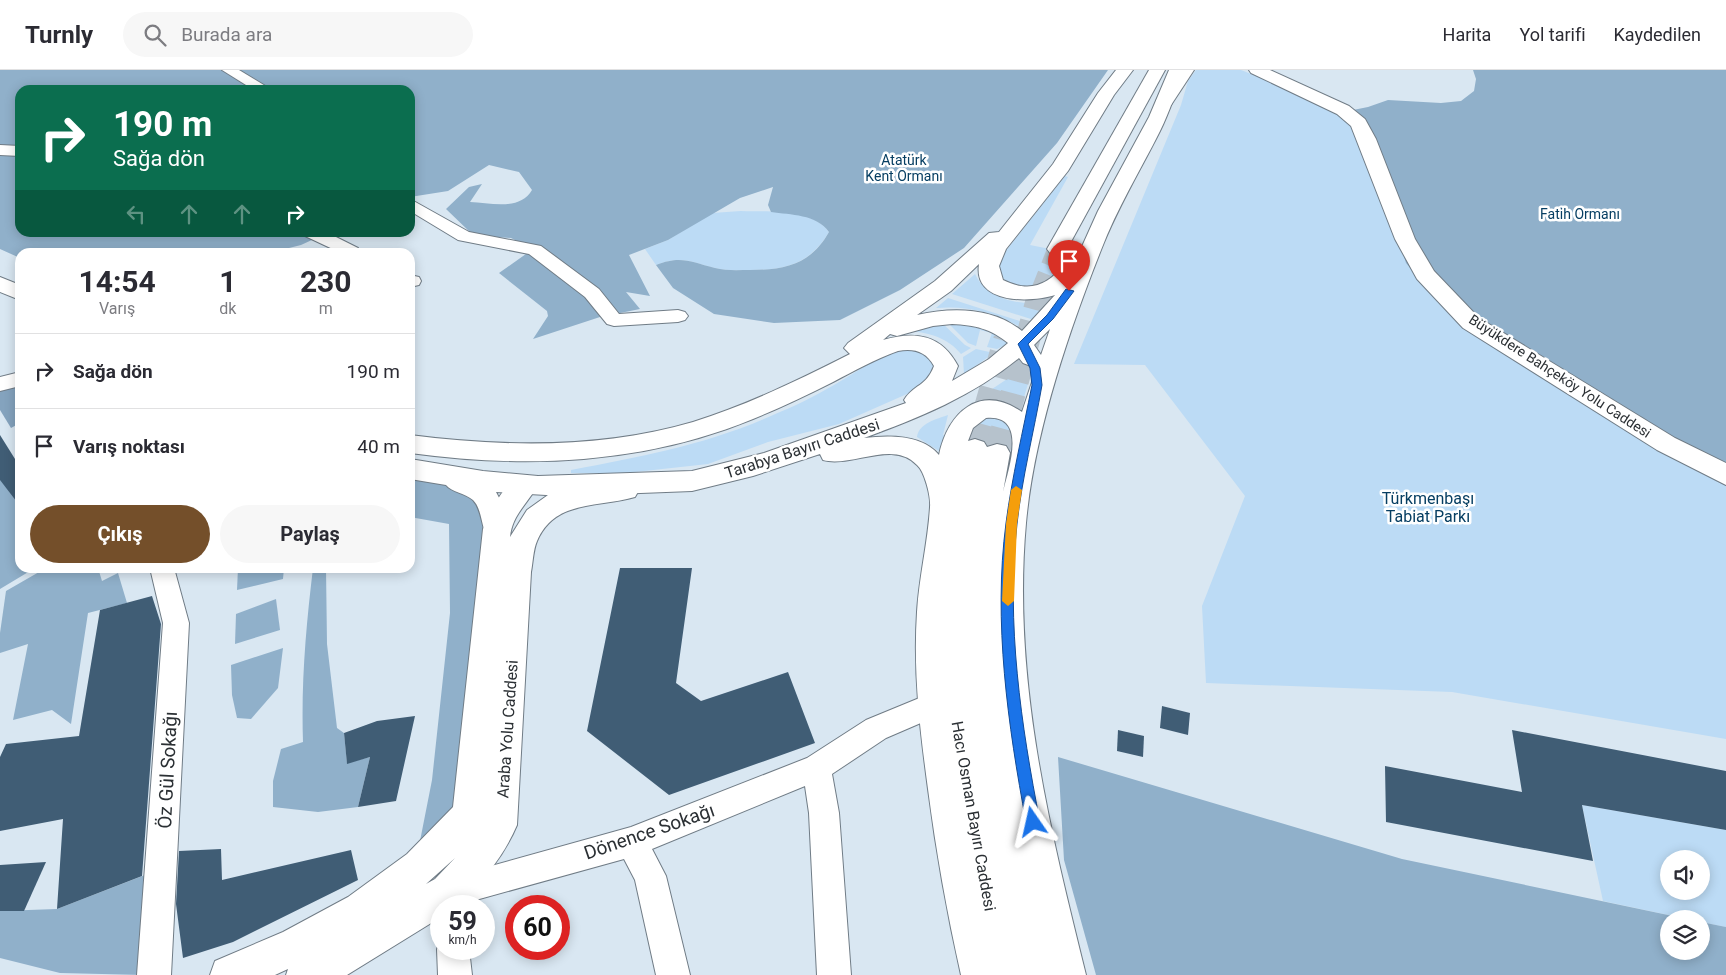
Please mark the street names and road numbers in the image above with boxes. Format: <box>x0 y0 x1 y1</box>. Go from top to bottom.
street label: Büyükdere Bahçeköy Yolu Caddesi <box>1466 311 1654 441</box>
street label: Tarabya Bayırı Caddesi <box>722 414 882 482</box>
street label: Araba Yolu Caddesi <box>493 659 522 799</box>
street label: Öz Gül Sokağı <box>153 711 182 829</box>
street label: Hacı Osman Bayırı Caddesi <box>947 720 1000 913</box>
street label: Dönence Sokağı <box>581 798 717 865</box>

